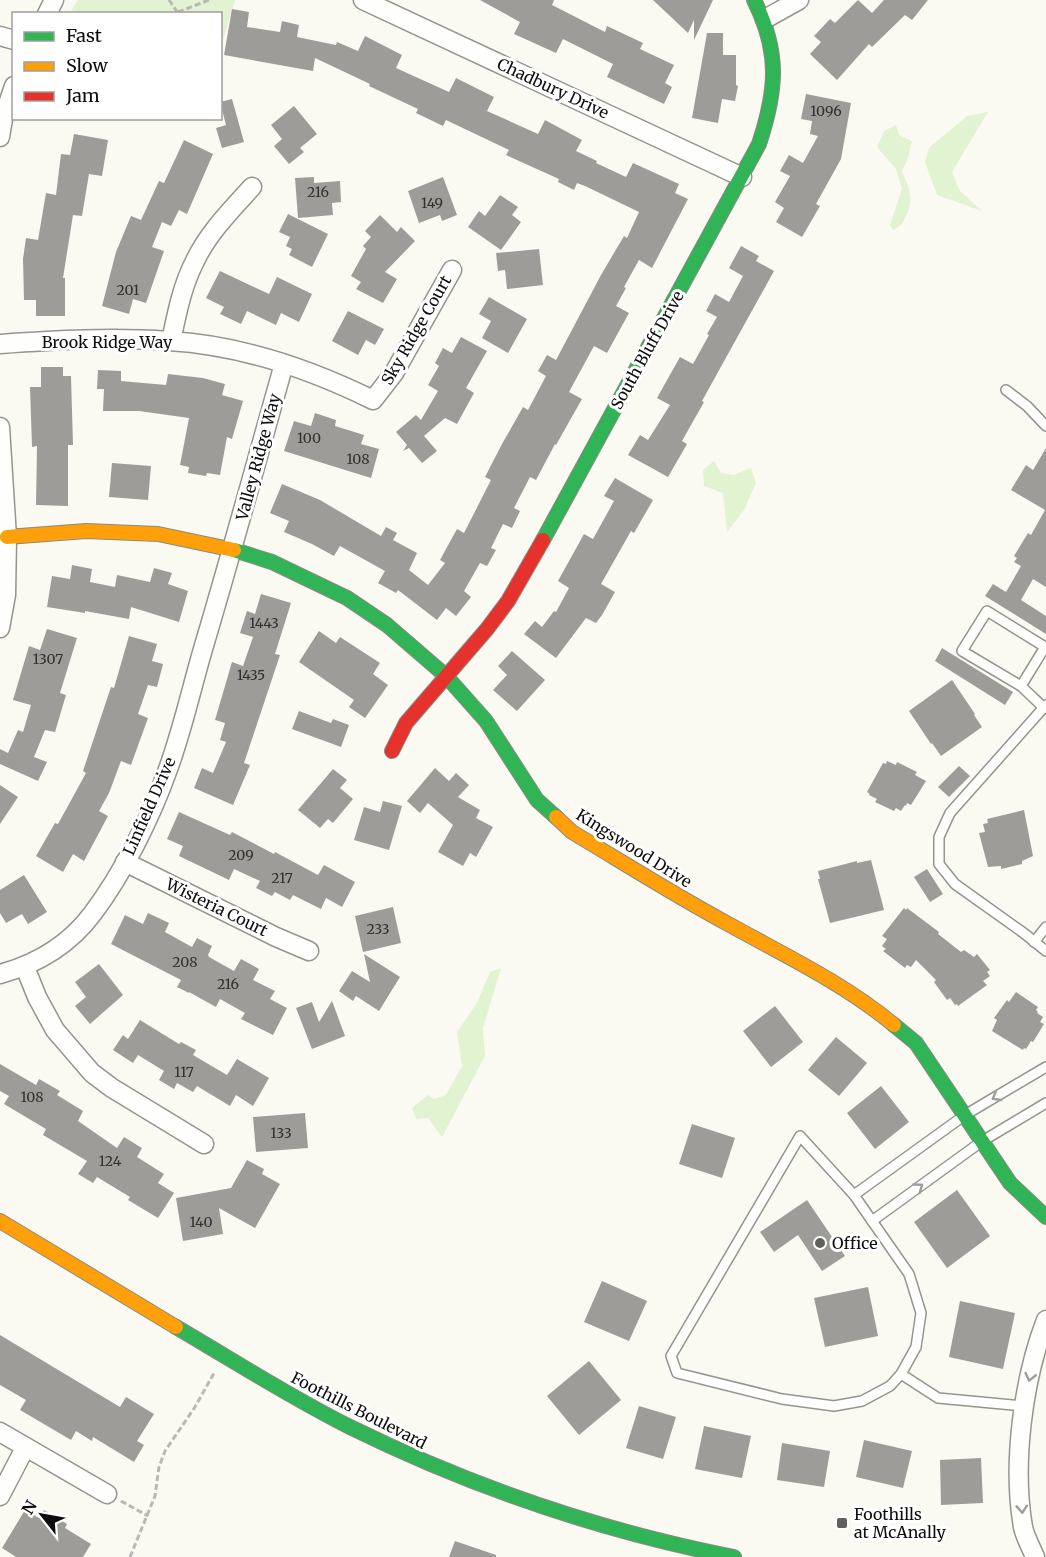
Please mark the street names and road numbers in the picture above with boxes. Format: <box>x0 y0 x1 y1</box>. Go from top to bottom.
street label: Chadbury Drive <box>494 53 612 123</box>
street label: Sky Ridge Court <box>377 271 456 388</box>
street label: South Bluff Drive <box>606 287 688 413</box>
street label: Brook Ridge Way <box>42 332 173 352</box>
street label: Valley Ridge Way <box>231 391 285 524</box>
street label: Linfield Drive <box>118 754 180 858</box>
street label: Kingswood Drive <box>573 804 695 892</box>
street label: Wisteria Court <box>162 873 272 941</box>
street label: Foothills Boulevard <box>288 1367 430 1453</box>

